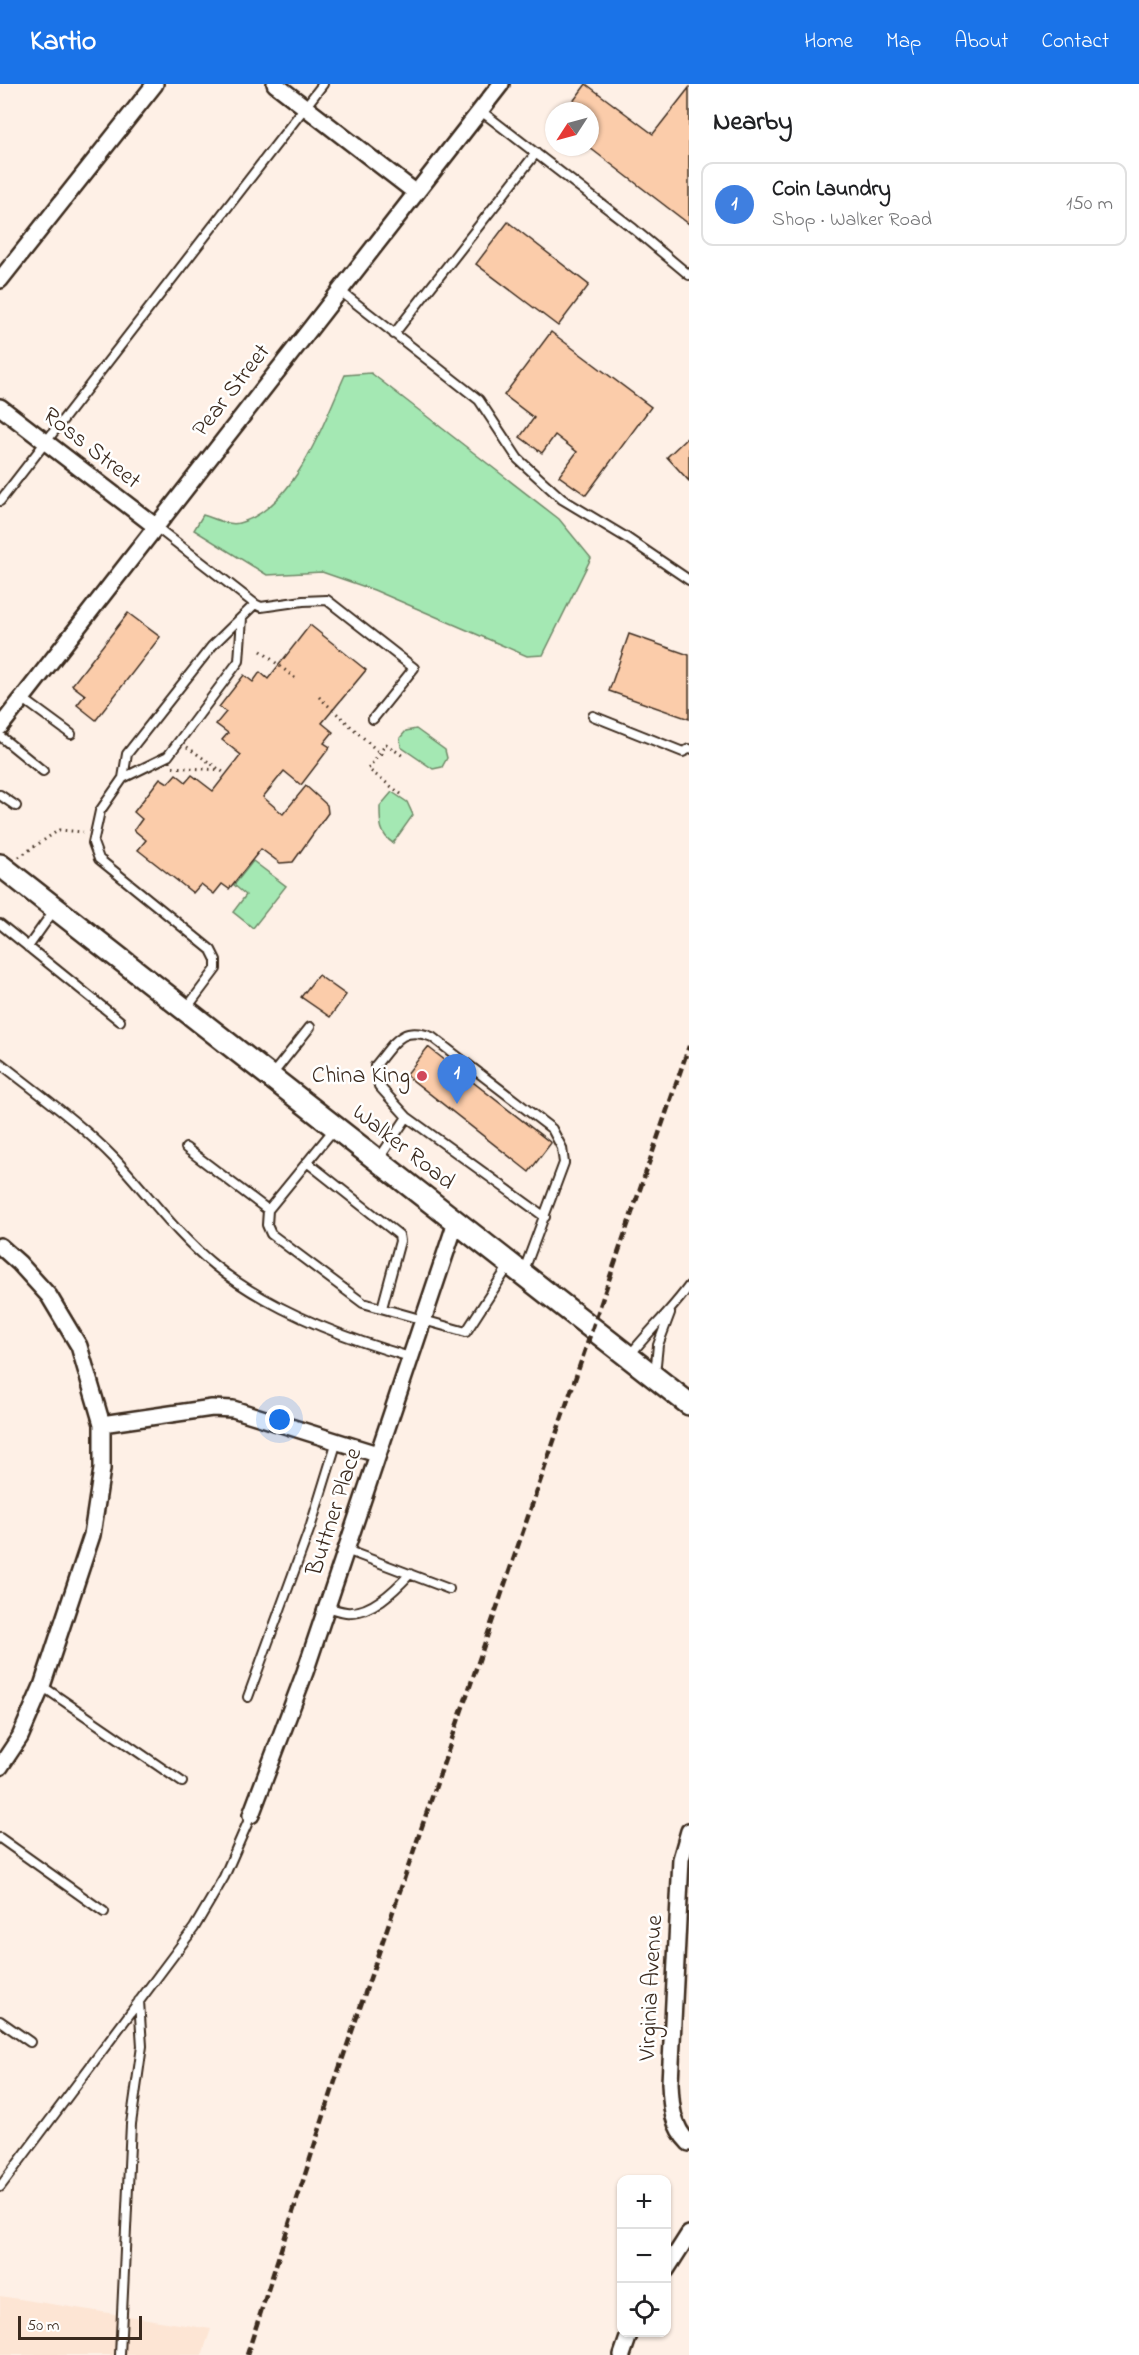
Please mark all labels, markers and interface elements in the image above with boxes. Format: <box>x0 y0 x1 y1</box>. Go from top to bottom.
text: Kartio <box>30 22 96 63</box>
text: Home <box>804 27 853 57</box>
text: Map <box>886 27 921 57</box>
text: About <box>954 27 1008 57</box>
text: Contact <box>1041 27 1109 57</box>
north arrow <box>545 102 599 156</box>
text: Nearby <box>713 104 792 142</box>
text: Coin Laundry <box>772 174 891 206</box>
text: 1 <box>731 190 738 219</box>
text: 150 m <box>1066 190 1113 219</box>
text: Shop · Walker Road <box>772 206 932 235</box>
street label: Pear Street <box>184 337 280 445</box>
street label: Ross Street <box>34 399 148 499</box>
pin: 1 <box>438 1054 476 1104</box>
place label: China King <box>312 1059 410 1094</box>
marker: China King <box>415 1069 429 1083</box>
street label: Walker Road <box>344 1097 462 1200</box>
your location <box>265 1405 294 1434</box>
street label: Buttner Place <box>298 1443 372 1582</box>
street label: Virginia Avenue <box>631 1914 673 2063</box>
map controls <box>617 2175 671 2337</box>
button: + <box>617 2175 671 2229</box>
button: − <box>617 2229 671 2283</box>
button: locate <box>617 2283 671 2337</box>
scale bar <box>18 2313 142 2340</box>
text: 50 m <box>27 2314 59 2338</box>

